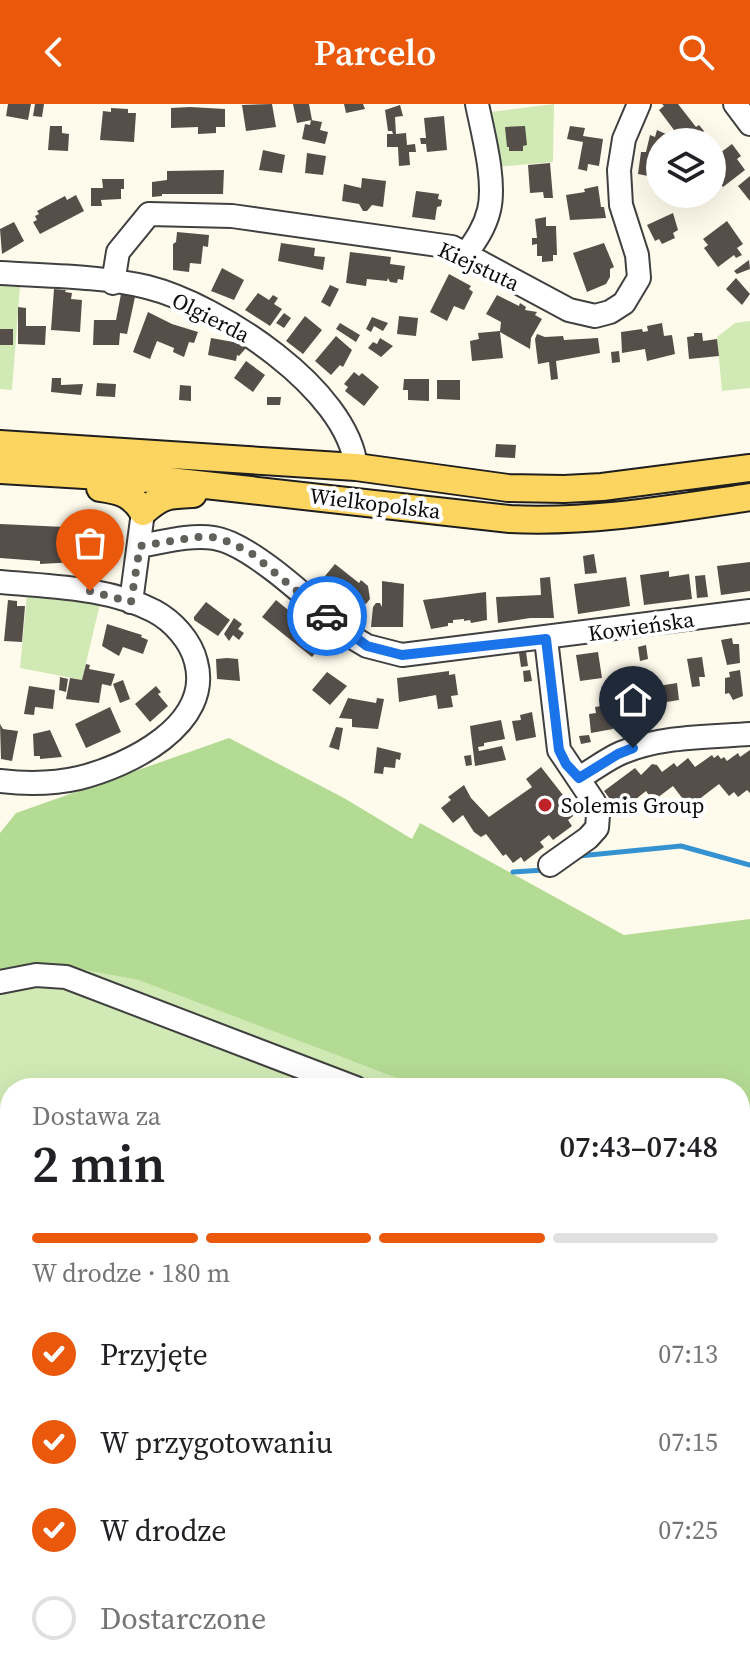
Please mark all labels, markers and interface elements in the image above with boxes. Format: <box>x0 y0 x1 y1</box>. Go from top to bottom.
text: Parcelo <box>314 28 436 77</box>
icon: back <box>32 30 76 74</box>
icon: search <box>674 30 718 74</box>
map controls <box>646 128 726 208</box>
button: layers <box>646 128 726 208</box>
street label: Kiejstuta <box>433 234 525 298</box>
street label: Olgierda <box>167 285 256 350</box>
street label: Wielkopolska <box>308 480 443 526</box>
pin <box>56 509 124 591</box>
icon: bag <box>68 521 112 565</box>
courier <box>287 576 367 656</box>
icon: car <box>305 594 349 638</box>
street label: Kowieńska <box>586 604 697 648</box>
pin <box>599 666 667 748</box>
icon: home <box>611 678 655 722</box>
place label: Solemis Group <box>561 790 704 820</box>
marker: Solemis Group <box>536 796 554 814</box>
text: Dostawa za <box>32 1098 161 1134</box>
text: 07:43–07:48 <box>559 1126 718 1167</box>
text: 2 min <box>32 1128 165 1199</box>
text: W drodze · 180 m <box>32 1255 230 1291</box>
icon: check <box>32 1332 76 1376</box>
text: Przyjęte <box>100 1334 208 1375</box>
text: 07:13 <box>658 1336 718 1372</box>
icon: check <box>32 1420 76 1464</box>
text: W przygotowaniu <box>100 1422 333 1463</box>
text: 07:15 <box>658 1424 718 1460</box>
icon: check <box>32 1508 76 1552</box>
text: W drodze <box>100 1510 227 1551</box>
text: 07:25 <box>658 1512 718 1548</box>
text: Dostarczone <box>100 1598 266 1639</box>

